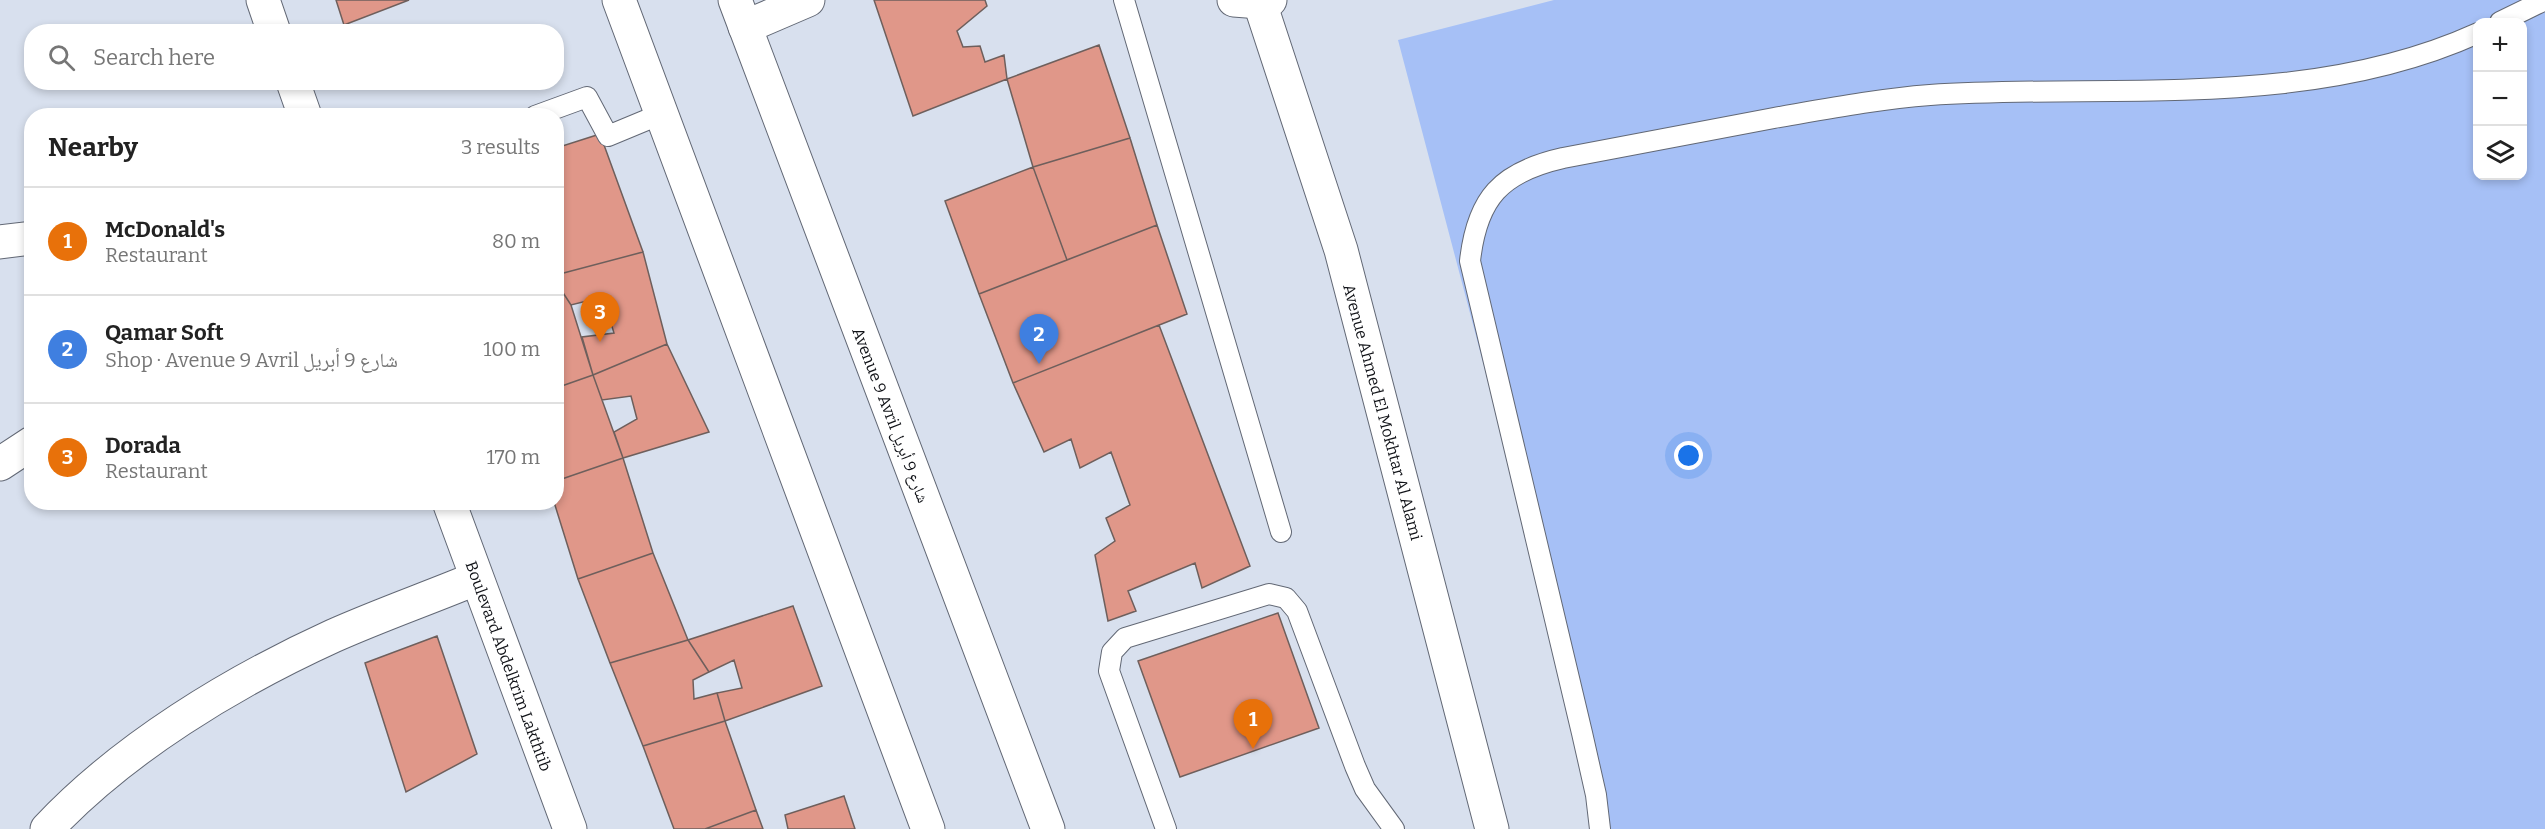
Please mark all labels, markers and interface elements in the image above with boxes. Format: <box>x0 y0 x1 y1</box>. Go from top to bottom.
map controls <box>2473 18 2527 180</box>
button: + <box>2473 18 2527 72</box>
search box <box>24 24 564 90</box>
icon: search <box>45 41 78 74</box>
text: Search here <box>93 44 215 71</box>
button: − <box>2473 72 2527 126</box>
button: layers <box>2473 126 2527 180</box>
text: Nearby <box>48 132 138 163</box>
text: 3 results <box>461 135 540 159</box>
text: McDonald's <box>105 216 225 243</box>
text: 1 <box>63 229 72 253</box>
text: 80 m <box>492 229 540 253</box>
text: Restaurant <box>105 243 208 267</box>
street label: Avenue Ahmed El Mokhtar Al Alami <box>1339 282 1426 543</box>
pin: 3 <box>580 292 620 342</box>
pin: 2 <box>1020 314 1058 364</box>
text: Qamar Soft <box>105 319 224 346</box>
street label: Avenue 9 Avril شارع 9 أبريل <box>847 325 933 506</box>
text: 2 <box>62 337 73 361</box>
text: 100 m <box>483 337 540 361</box>
text: Shop · Avenue 9 Avril شارع 9 أبريل <box>105 348 398 372</box>
text: Dorada <box>105 432 181 459</box>
your location <box>1674 441 1703 470</box>
text: 3 <box>62 445 73 469</box>
text: 170 m <box>487 445 540 469</box>
text: Restaurant <box>105 459 208 483</box>
street label: Boulevard Abdelkrim Lakthtib <box>462 558 555 774</box>
pin: 1 <box>1234 700 1272 749</box>

